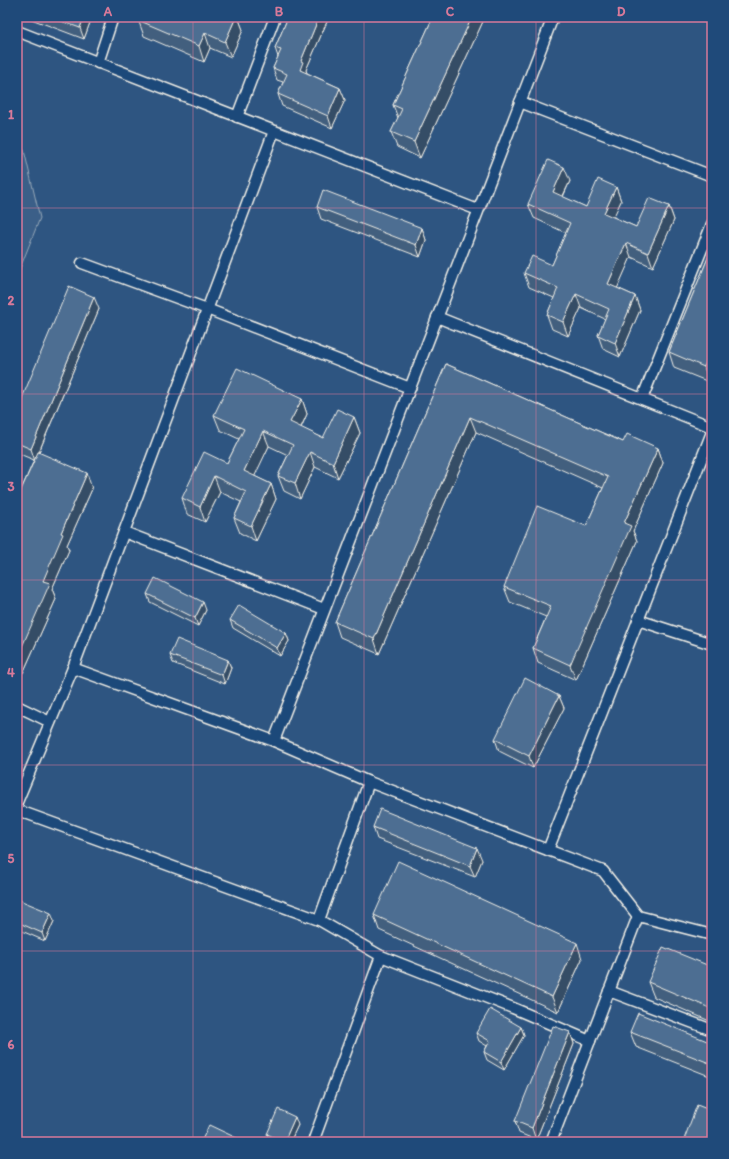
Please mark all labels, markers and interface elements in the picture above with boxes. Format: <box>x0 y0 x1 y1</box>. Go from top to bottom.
text: A <box>103 4 113 19</box>
text: B <box>275 4 284 19</box>
text: C <box>446 4 455 19</box>
text: D <box>617 4 626 19</box>
text: 1 <box>8 107 14 122</box>
text: 2 <box>8 293 15 308</box>
text: 3 <box>7 479 15 494</box>
text: 4 <box>7 665 15 680</box>
text: 5 <box>8 851 15 866</box>
text: 6 <box>8 1037 15 1052</box>

